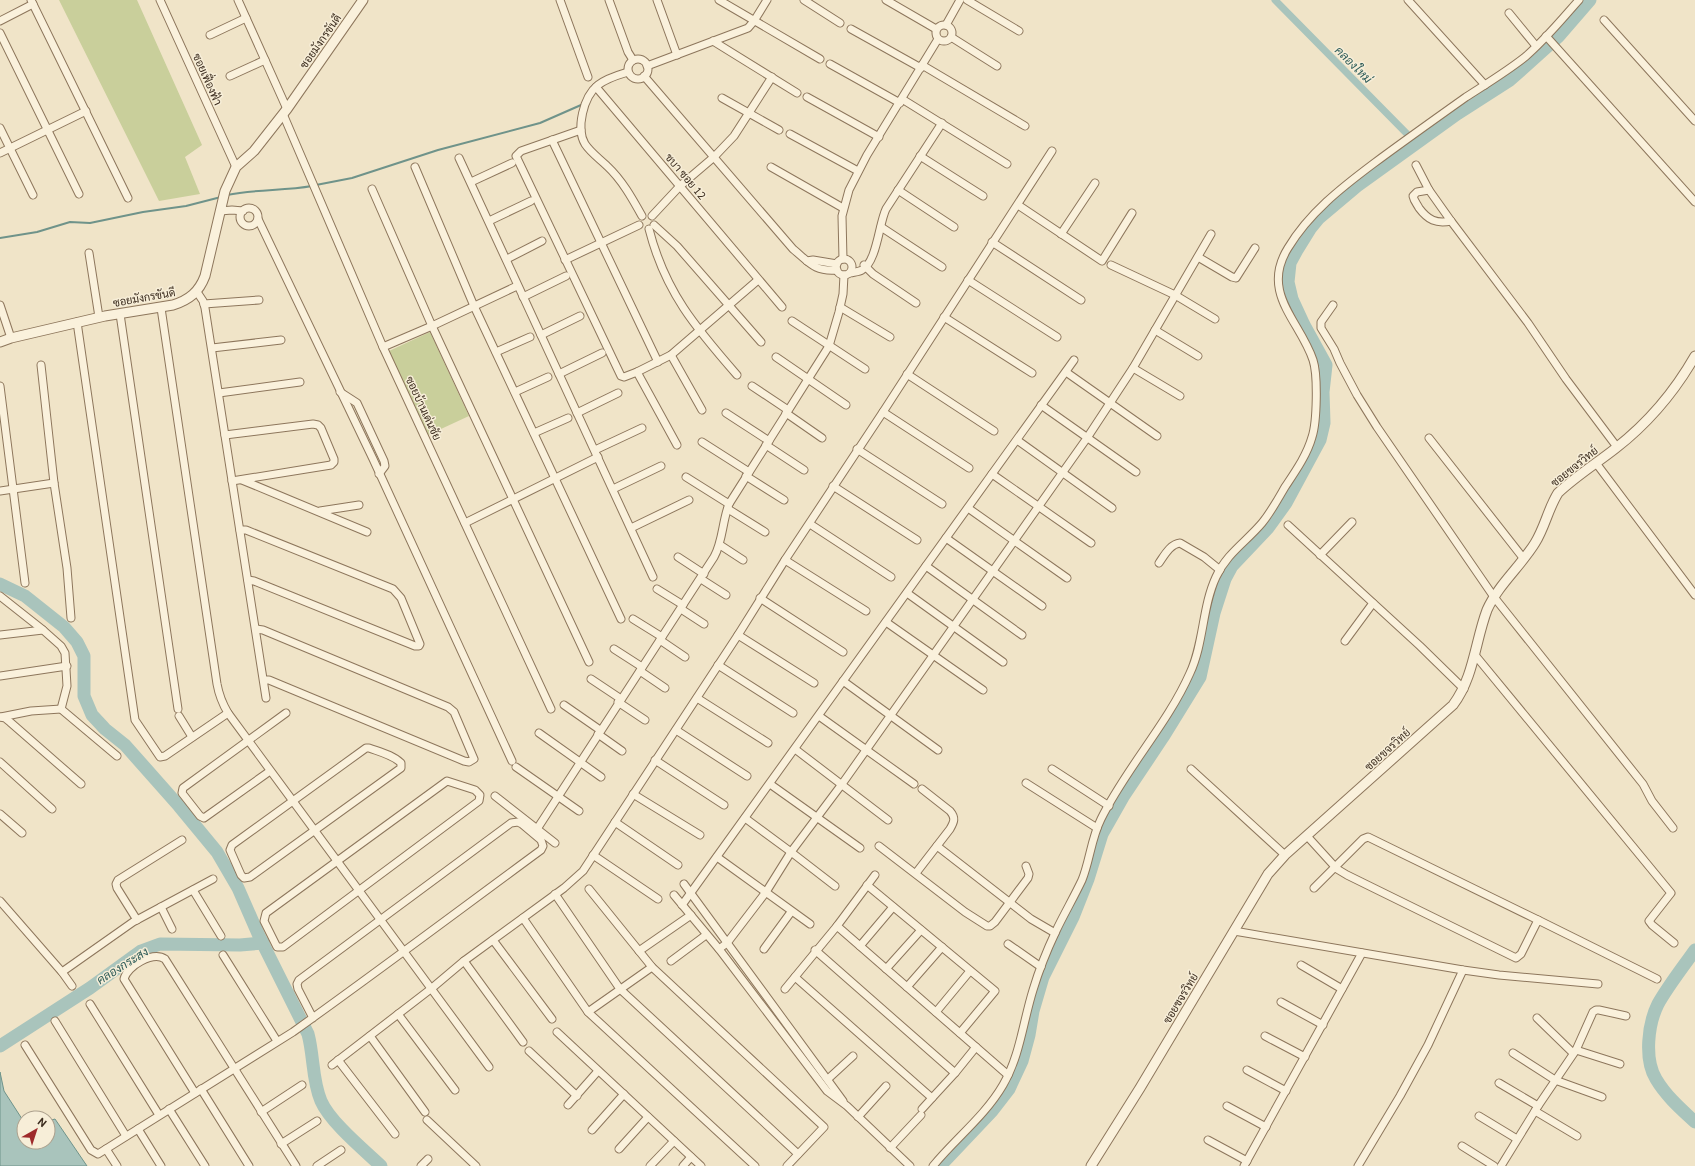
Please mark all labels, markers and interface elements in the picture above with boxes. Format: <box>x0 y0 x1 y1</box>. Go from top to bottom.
street label: ซอยมังกรขันดี <box>296 11 344 71</box>
water label: คลองใหม่ <box>1332 42 1377 87</box>
street label: ซอยเฟื่องฟ้า <box>190 49 229 107</box>
street label: ชบา ซอย 12 <box>662 150 710 202</box>
street label: ซอยมังกรขันดี <box>112 284 176 310</box>
street label: ซอยบ้านเด่นชัย <box>403 374 445 442</box>
street label: ซอยขจรวิทย์ <box>1547 442 1601 490</box>
street label: ซอยขจรวิทย์ <box>1361 724 1413 774</box>
water label: คลองกระสง <box>93 942 151 987</box>
street label: ซอยขจรวิทย์ <box>1159 970 1201 1026</box>
north arrow <box>16 1110 56 1150</box>
text: N <box>35 1114 50 1130</box>

